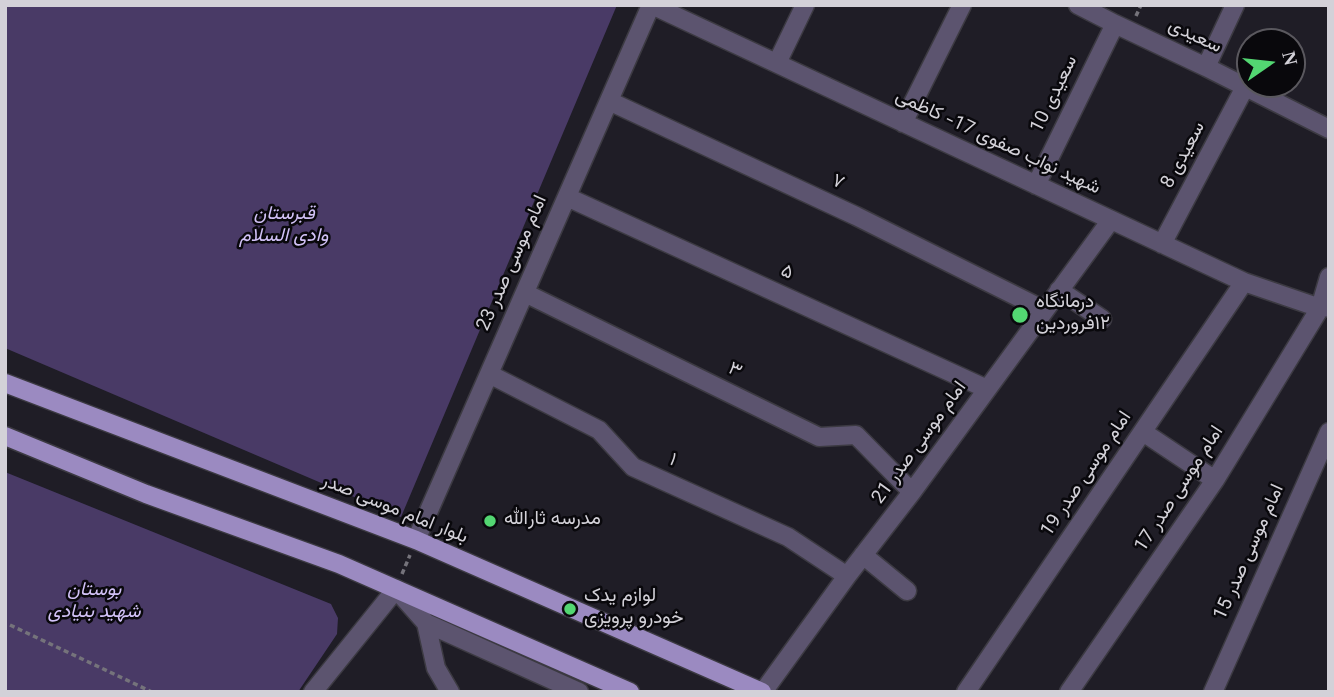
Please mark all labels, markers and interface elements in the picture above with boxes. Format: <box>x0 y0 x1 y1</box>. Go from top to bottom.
street label: سعیدی <box>1164 16 1224 60</box>
north arrow <box>1236 28 1306 98</box>
text: N <box>1278 49 1302 67</box>
street label: سعیدی 10 <box>1028 53 1084 137</box>
street label: شهید نواب صفوی 17- کاظمی <box>891 86 1103 202</box>
street label: سعیدی 8 <box>1158 119 1212 193</box>
street label: ۷ <box>827 171 847 197</box>
street label: امام موسی صدر 23 <box>474 193 554 335</box>
park label: قبرستان وادی السلام <box>239 205 329 249</box>
street label: ۵ <box>776 261 796 287</box>
place label: درمانگاه ١٢فروردین <box>1036 293 1110 337</box>
marker: درمانگاه ١٢فروردین <box>1010 305 1030 325</box>
street label: ۳ <box>723 359 745 385</box>
street label: امام موسی صدر 21 <box>869 378 973 510</box>
street label: امام موسی صدر 19 <box>1038 408 1138 542</box>
street label: امام موسی صدر 17 <box>1132 423 1230 557</box>
street label: ۱ <box>665 450 679 474</box>
street label: بلوار امام موسی صدر <box>318 471 470 551</box>
street label: امام موسی صدر 15 <box>1211 482 1291 624</box>
place label: مدرسه ثارالله <box>504 510 601 532</box>
marker: مدرسه ثارالله <box>482 513 498 529</box>
park label: بوستان شهید بنیادی <box>48 581 140 625</box>
place label: لوازم یدک خودرو پرویزی <box>584 587 683 631</box>
marker: لوازم یدک خودرو پرویزی <box>562 601 578 617</box>

